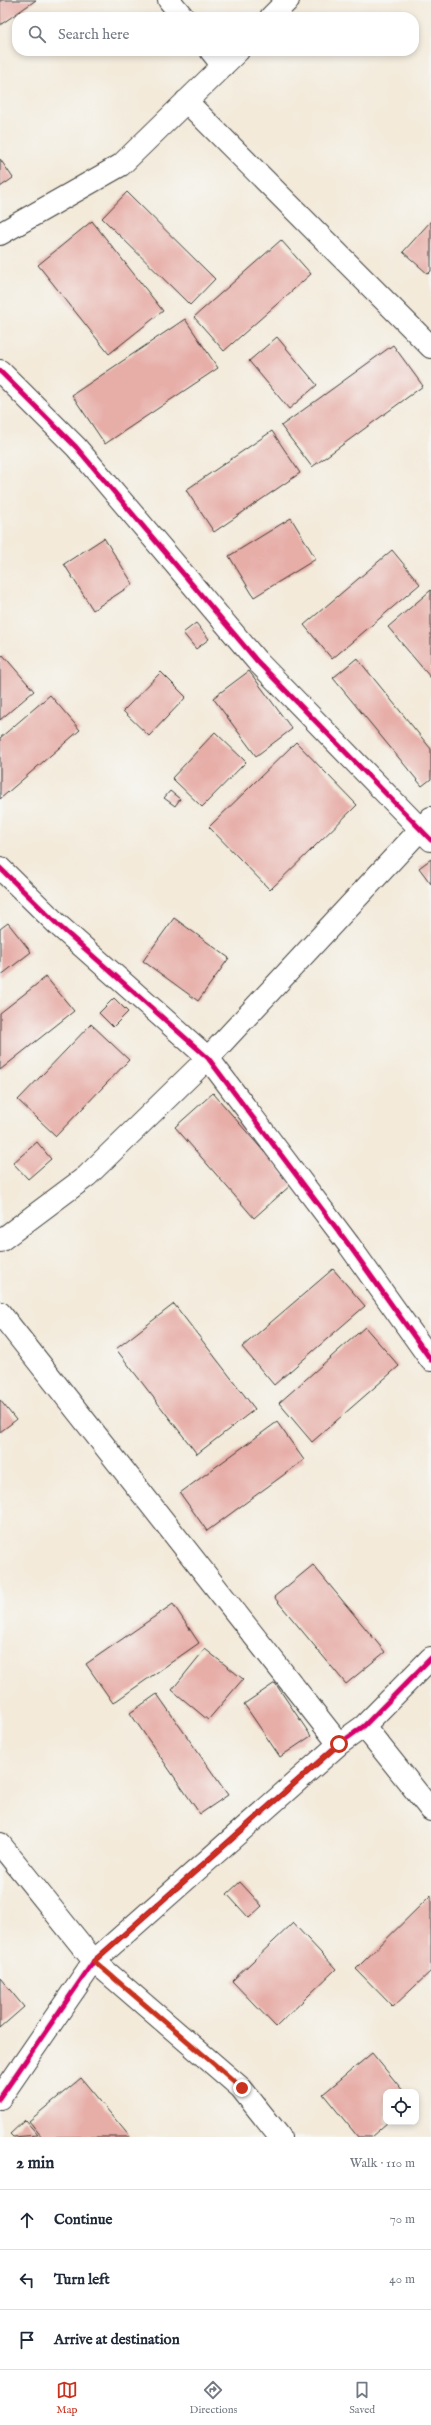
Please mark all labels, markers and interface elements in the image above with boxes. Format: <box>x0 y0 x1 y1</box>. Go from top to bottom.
search box <box>12 12 419 56</box>
icon: search <box>26 23 48 45</box>
text: Search here <box>58 25 129 44</box>
route start <box>330 1735 348 1753</box>
route end <box>233 2079 251 2097</box>
map controls <box>383 2089 419 2125</box>
button: locate <box>383 2089 419 2125</box>
text: 2 min <box>16 2153 54 2174</box>
text: Walk · 110 m <box>350 2155 415 2172</box>
icon: ahead <box>16 2209 38 2231</box>
text: Continue <box>54 2210 112 2229</box>
text: 70 m <box>390 2211 415 2228</box>
icon: left <box>16 2269 38 2291</box>
text: Turn left <box>54 2270 110 2289</box>
text: 40 m <box>389 2271 415 2288</box>
icon: arrive <box>16 2329 38 2351</box>
text: Arrive at destination <box>54 2330 180 2349</box>
tab: Map <box>56 2379 78 2417</box>
tab: Directions <box>190 2379 237 2417</box>
tab: Saved <box>349 2379 375 2417</box>

